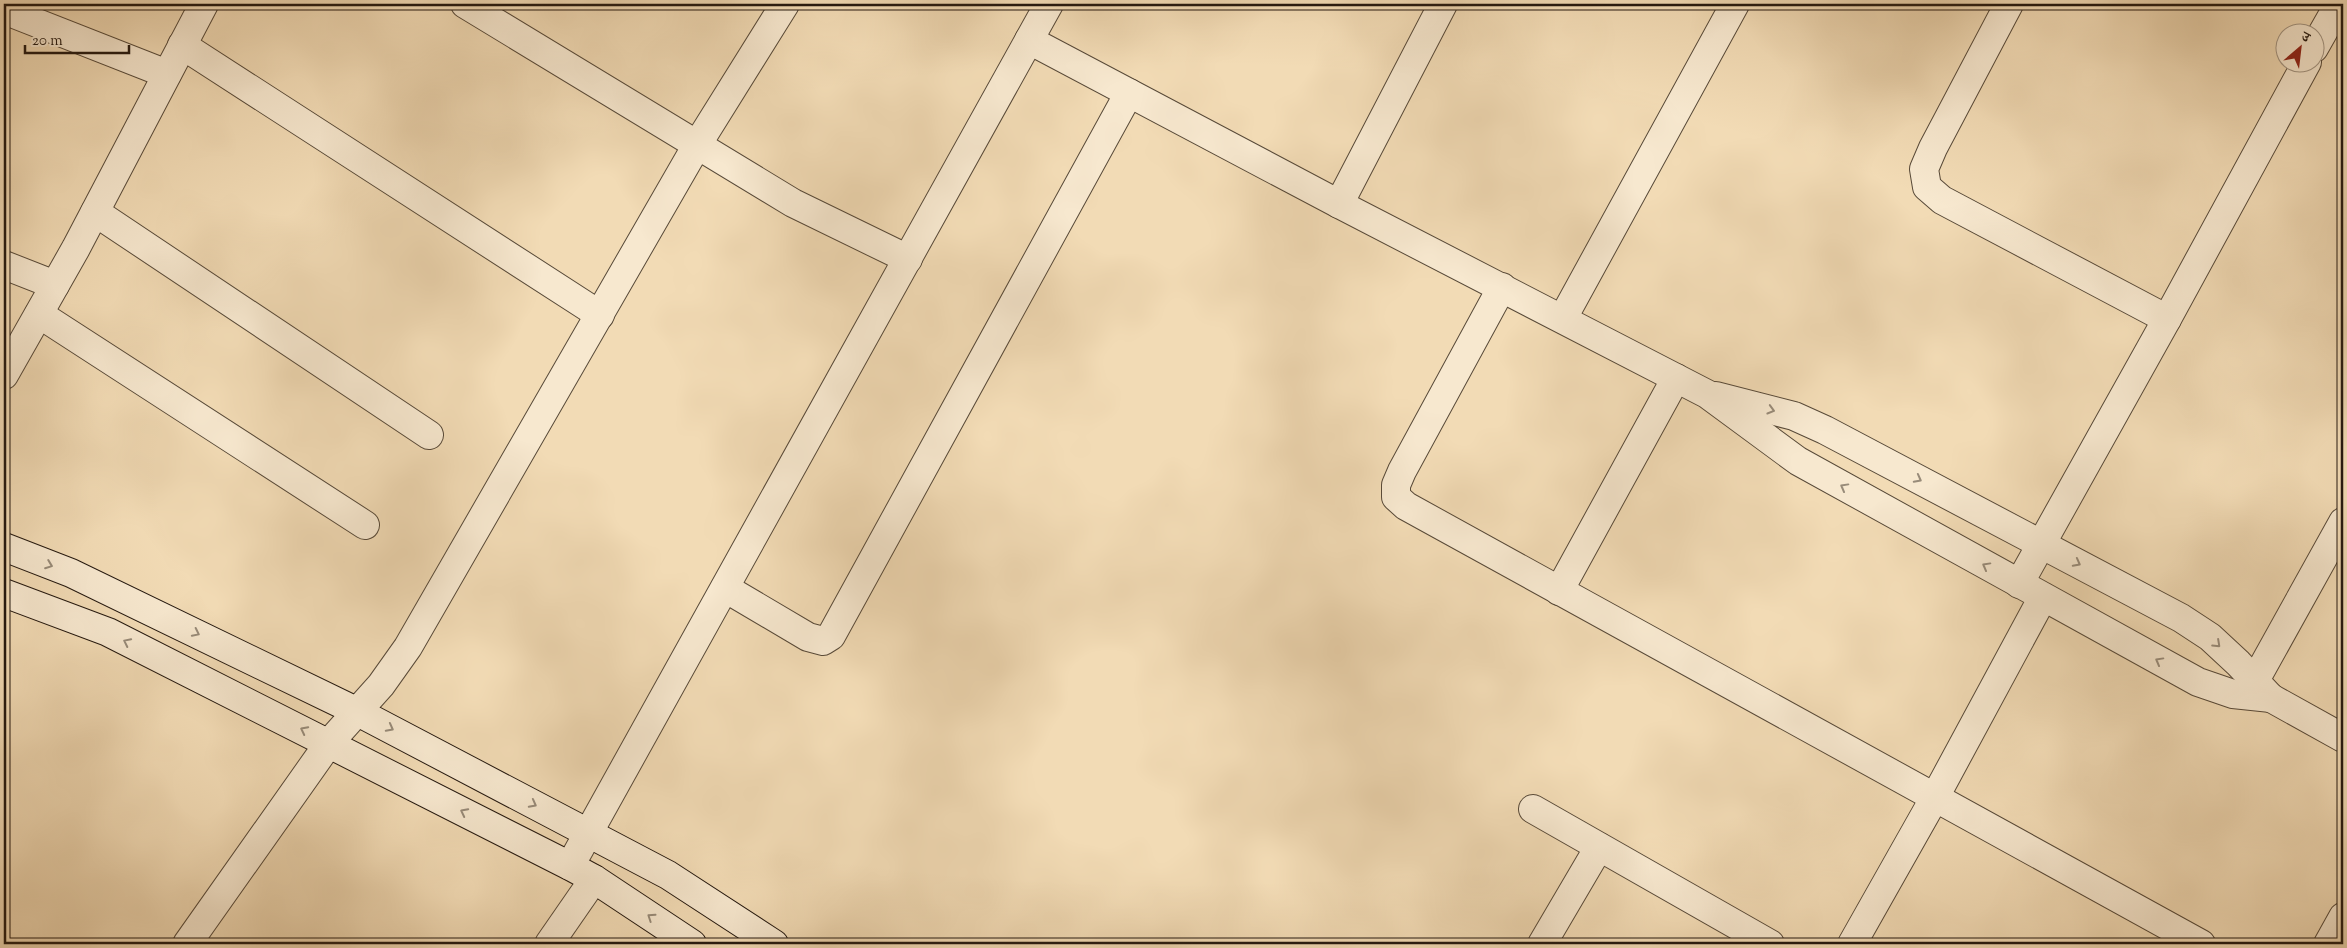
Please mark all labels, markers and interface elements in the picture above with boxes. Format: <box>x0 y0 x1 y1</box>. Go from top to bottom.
scale bar <box>25 22 129 54</box>
north arrow <box>2274 22 2324 72</box>
text: उ <box>2296 27 2314 49</box>
text: 20 m <box>32 31 63 52</box>
one-way arrow <box>1767 404 1775 414</box>
one-way arrow <box>1913 473 1922 483</box>
one-way arrow <box>1840 484 1849 494</box>
one-way arrow <box>2072 557 2081 567</box>
one-way arrow <box>44 559 53 569</box>
one-way arrow <box>1983 562 1992 572</box>
one-way arrow <box>191 627 200 637</box>
one-way arrow <box>124 638 133 648</box>
one-way arrow <box>2212 638 2221 647</box>
one-way arrow <box>2156 657 2165 667</box>
one-way arrow <box>384 722 393 732</box>
one-way arrow <box>300 726 309 736</box>
one-way arrow <box>528 798 537 808</box>
one-way arrow <box>461 808 470 818</box>
one-way arrow <box>648 914 657 923</box>

